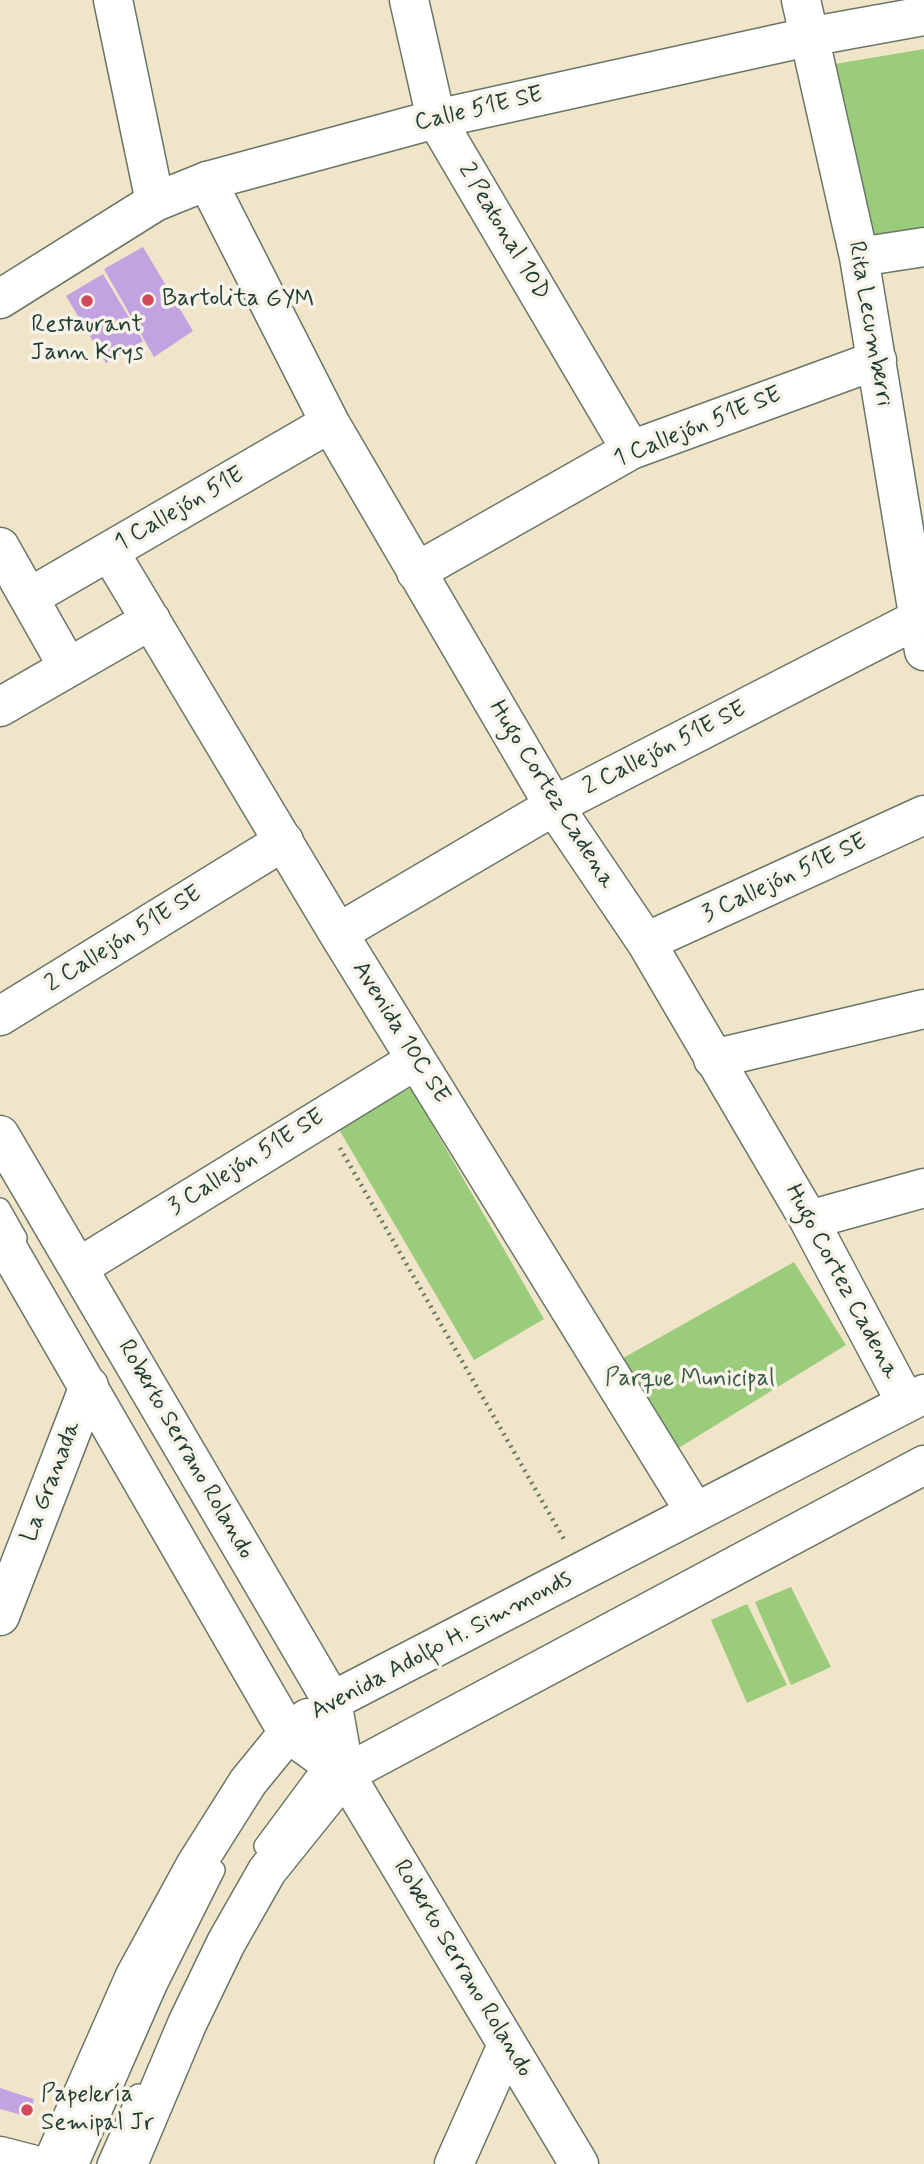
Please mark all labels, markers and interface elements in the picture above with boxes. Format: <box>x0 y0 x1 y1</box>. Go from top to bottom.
street label: Calle 51E SE <box>412 81 546 139</box>
street label: 2 Peatonal 10D <box>451 158 555 306</box>
street label: Rita Lecumberri <box>840 239 898 409</box>
place label: Bartolita GYM <box>162 286 314 314</box>
marker: Bartolita GYM <box>140 292 156 308</box>
marker: Restaurant Jann Krys <box>79 293 95 309</box>
place label: Restaurant Jann Krys <box>31 312 143 368</box>
street label: 1 Callejón 51E SE <box>610 381 786 475</box>
street label: 1 Callejón 51E <box>110 461 250 559</box>
street label: 2 Callejón 51E SE <box>579 695 751 803</box>
street label: Hugo Cortez Cadena <box>481 696 621 894</box>
street label: 3 Callejón 51E SE <box>698 828 872 930</box>
street label: 2 Callejón 51E SE <box>40 880 208 1000</box>
street label: Avenida 10C SE <box>345 957 455 1109</box>
street label: 3 Callejón 51E SE <box>164 1104 330 1222</box>
street label: Hugo Cortez Cadena <box>778 1180 904 1384</box>
street label: Roberto Serrano Rolando <box>110 1335 260 1565</box>
park label: Parque Municipal <box>605 1366 775 1394</box>
street label: La Granada <box>16 1418 88 1546</box>
street label: Avenida Adolfo H. Simmonds <box>307 1565 577 1727</box>
street label: Roberto Serrano Rolando <box>386 1855 538 2083</box>
place label: Papelería Semipal Jr <box>41 2082 154 2138</box>
marker: Papelería Semipal Jr <box>19 2102 35 2118</box>

